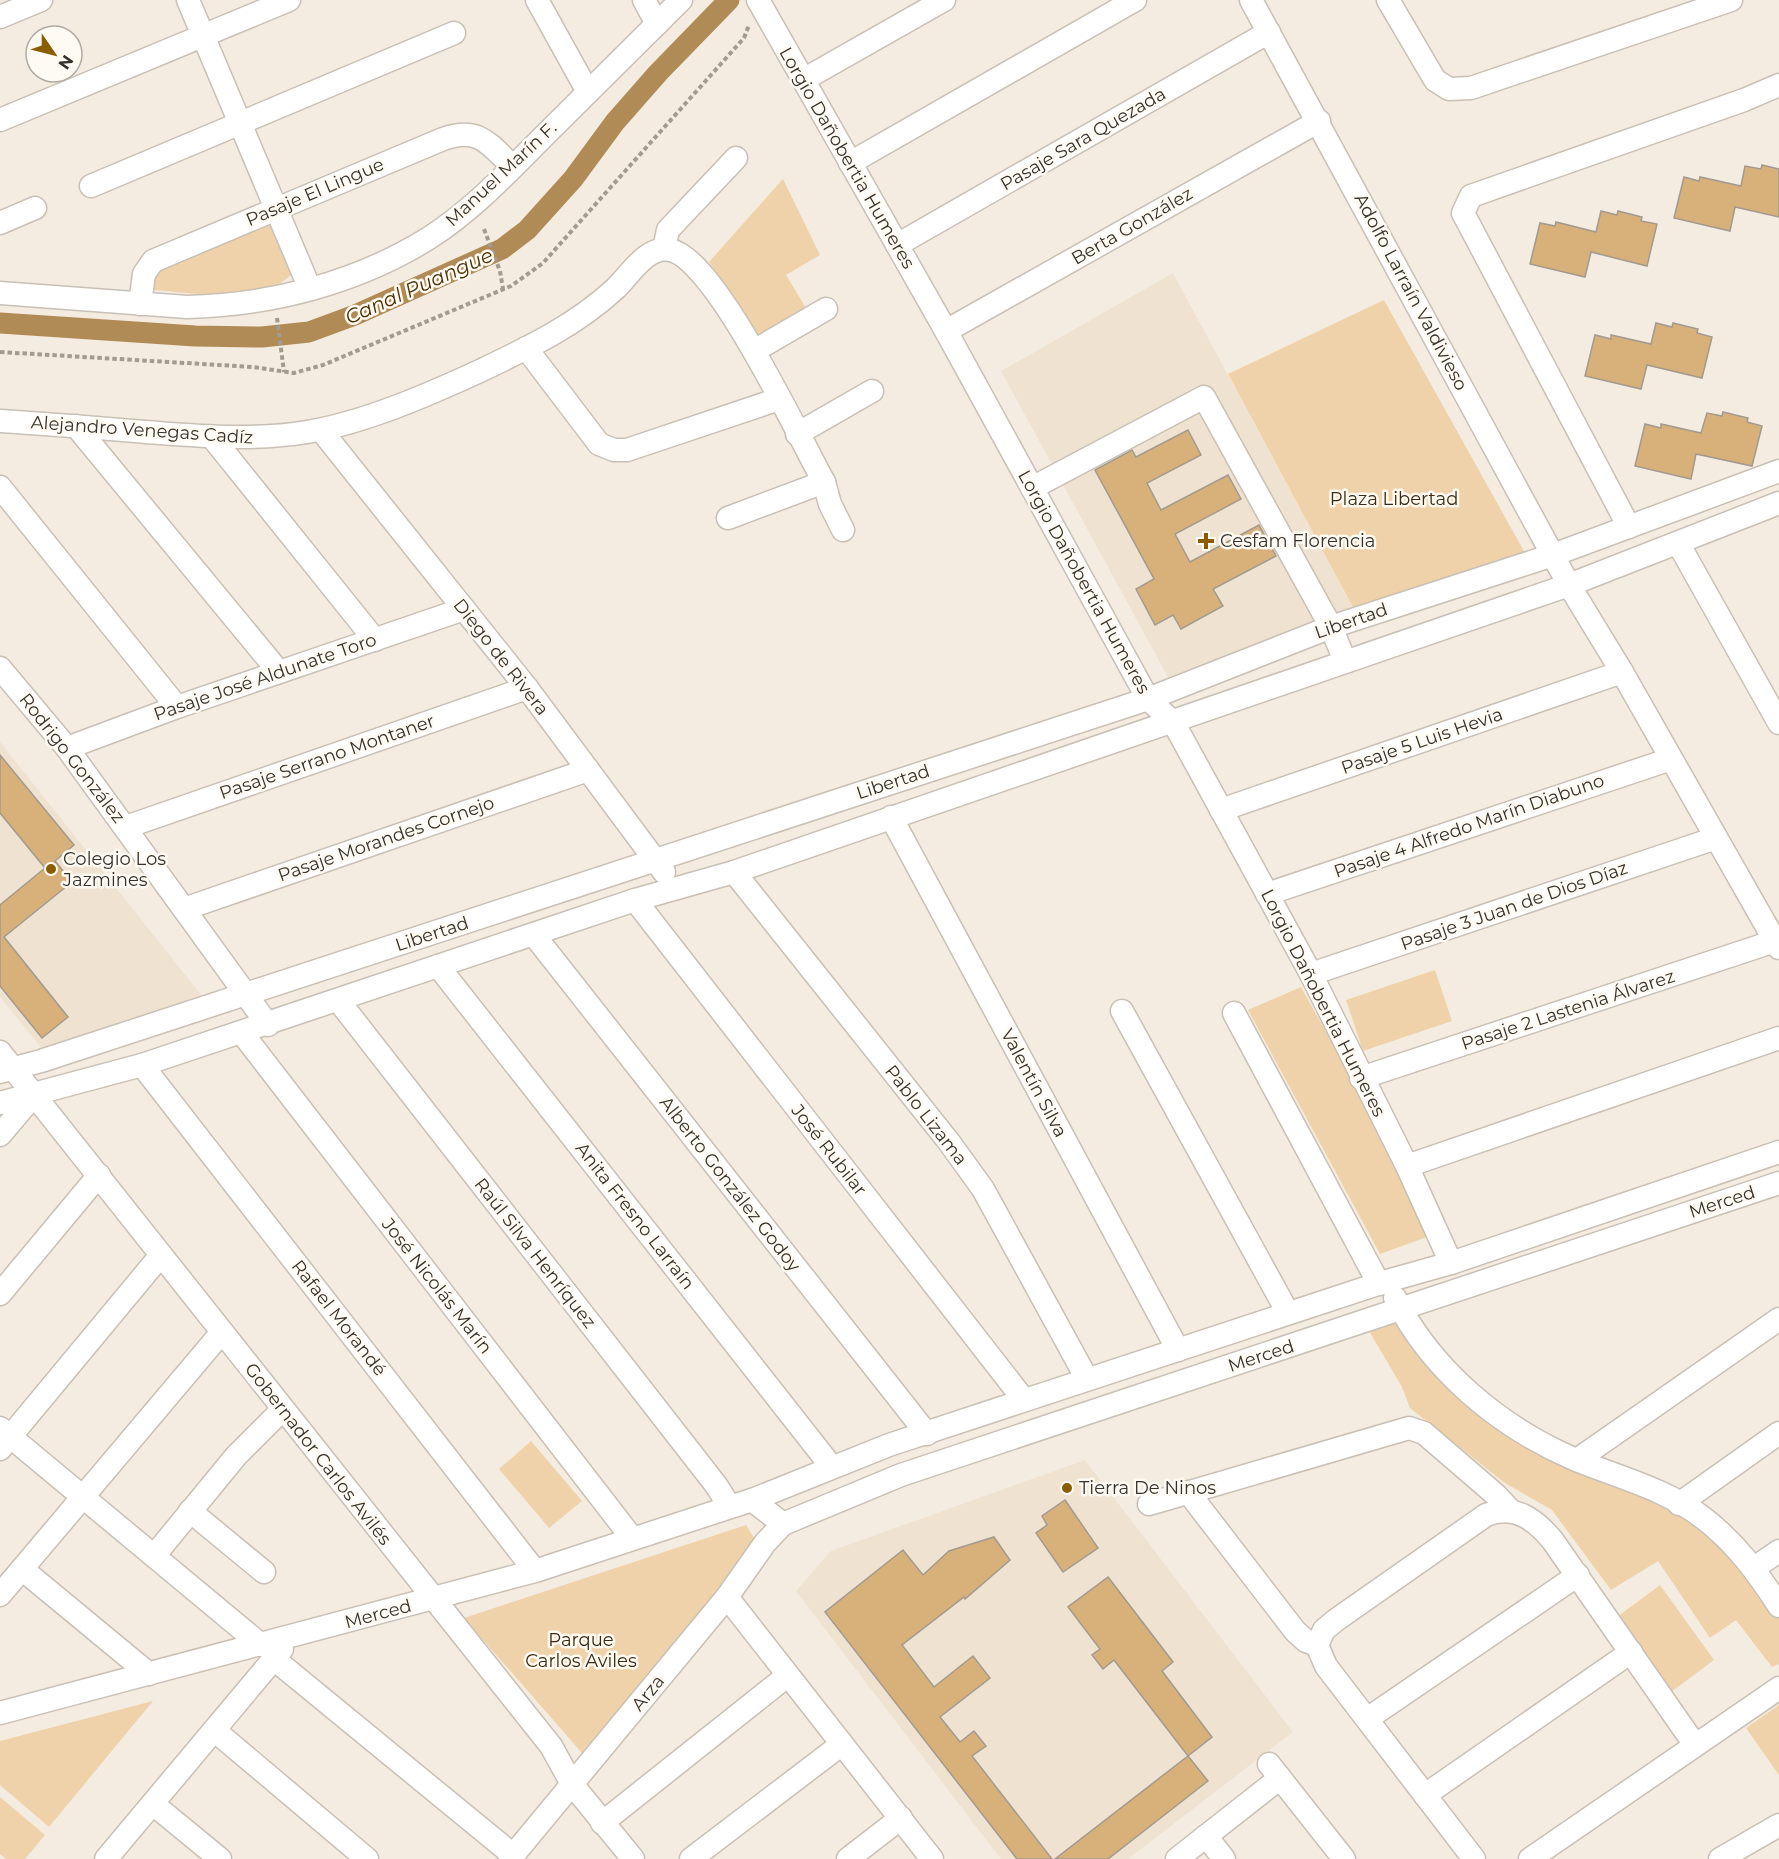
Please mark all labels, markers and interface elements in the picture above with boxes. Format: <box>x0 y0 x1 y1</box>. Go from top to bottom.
north arrow <box>24 24 84 84</box>
street label: Lorgio Dañobertia Humeres <box>774 43 920 273</box>
text: N <box>54 52 77 73</box>
street label: Pasaje Sara Quezada <box>996 83 1170 195</box>
street label: Manuel Marín F. <box>441 117 561 231</box>
street label: Pasaje El Lingue <box>243 153 387 231</box>
street label: Berta González <box>1068 182 1196 270</box>
street label: Adolfo Larraín Valdivieso <box>1350 190 1472 394</box>
water label: Canal Puangue <box>341 243 497 329</box>
street label: Alejandro Venegas Cadíz <box>30 411 254 449</box>
street label: Lorgio Dañobertia Humeres <box>1013 466 1155 698</box>
park label: Plaza Libertad <box>1330 488 1458 510</box>
place label: Cesfam Florencia <box>1220 530 1375 552</box>
marker: Cesfam Florencia <box>1197 532 1215 550</box>
street label: Diego de Rivera <box>449 594 553 720</box>
street label: Libertad <box>1312 598 1390 644</box>
street label: Pasaje José Aldunate Toro <box>151 628 379 726</box>
street label: Rodrigo González <box>14 689 130 827</box>
street label: Pasaje 5 Luis Hevia <box>1338 703 1506 779</box>
street label: Pasaje Serrano Montaner <box>217 710 437 804</box>
street label: Libertad <box>854 760 932 804</box>
street label: Pasaje 4 Alfredo Marín Diabuno <box>1331 769 1607 883</box>
street label: Pasaje Morandes Cornejo <box>275 792 497 886</box>
place label: Colegio Los Jazmines <box>62 848 166 891</box>
street label: Pasaje 3 Juan de Dios Díaz <box>1398 857 1630 955</box>
marker: Colegio Los Jazmines <box>44 862 58 876</box>
street label: Lorgio Dañobertia Humeres <box>1256 886 1390 1121</box>
street label: Libertad <box>393 912 471 956</box>
street label: Pasaje 2 Lastenia Álvarez <box>1459 965 1677 1055</box>
street label: Valentín Silva <box>996 1025 1072 1141</box>
street label: Pablo Lizama <box>880 1060 972 1170</box>
street label: Alberto González Godoy <box>655 1092 805 1276</box>
street label: José Rubilar <box>786 1099 871 1200</box>
street label: Anita Fresno Larraín <box>571 1138 699 1294</box>
street label: Raúl Silva Henríquez <box>470 1174 600 1332</box>
street label: Merced <box>1686 1181 1758 1223</box>
street label: José Nicolás Marín <box>377 1213 497 1358</box>
street label: Rafael Morandé <box>287 1256 391 1381</box>
street label: Merced <box>1225 1335 1297 1377</box>
street label: Gobernador Carlos Avilés <box>240 1359 396 1550</box>
place label: Tierra De Ninos <box>1079 1477 1216 1499</box>
marker: Tierra De Ninos <box>1060 1481 1074 1495</box>
street label: Merced <box>342 1595 414 1633</box>
park label: Parque Carlos Aviles <box>525 1629 637 1672</box>
street label: Arza <box>627 1671 669 1715</box>

